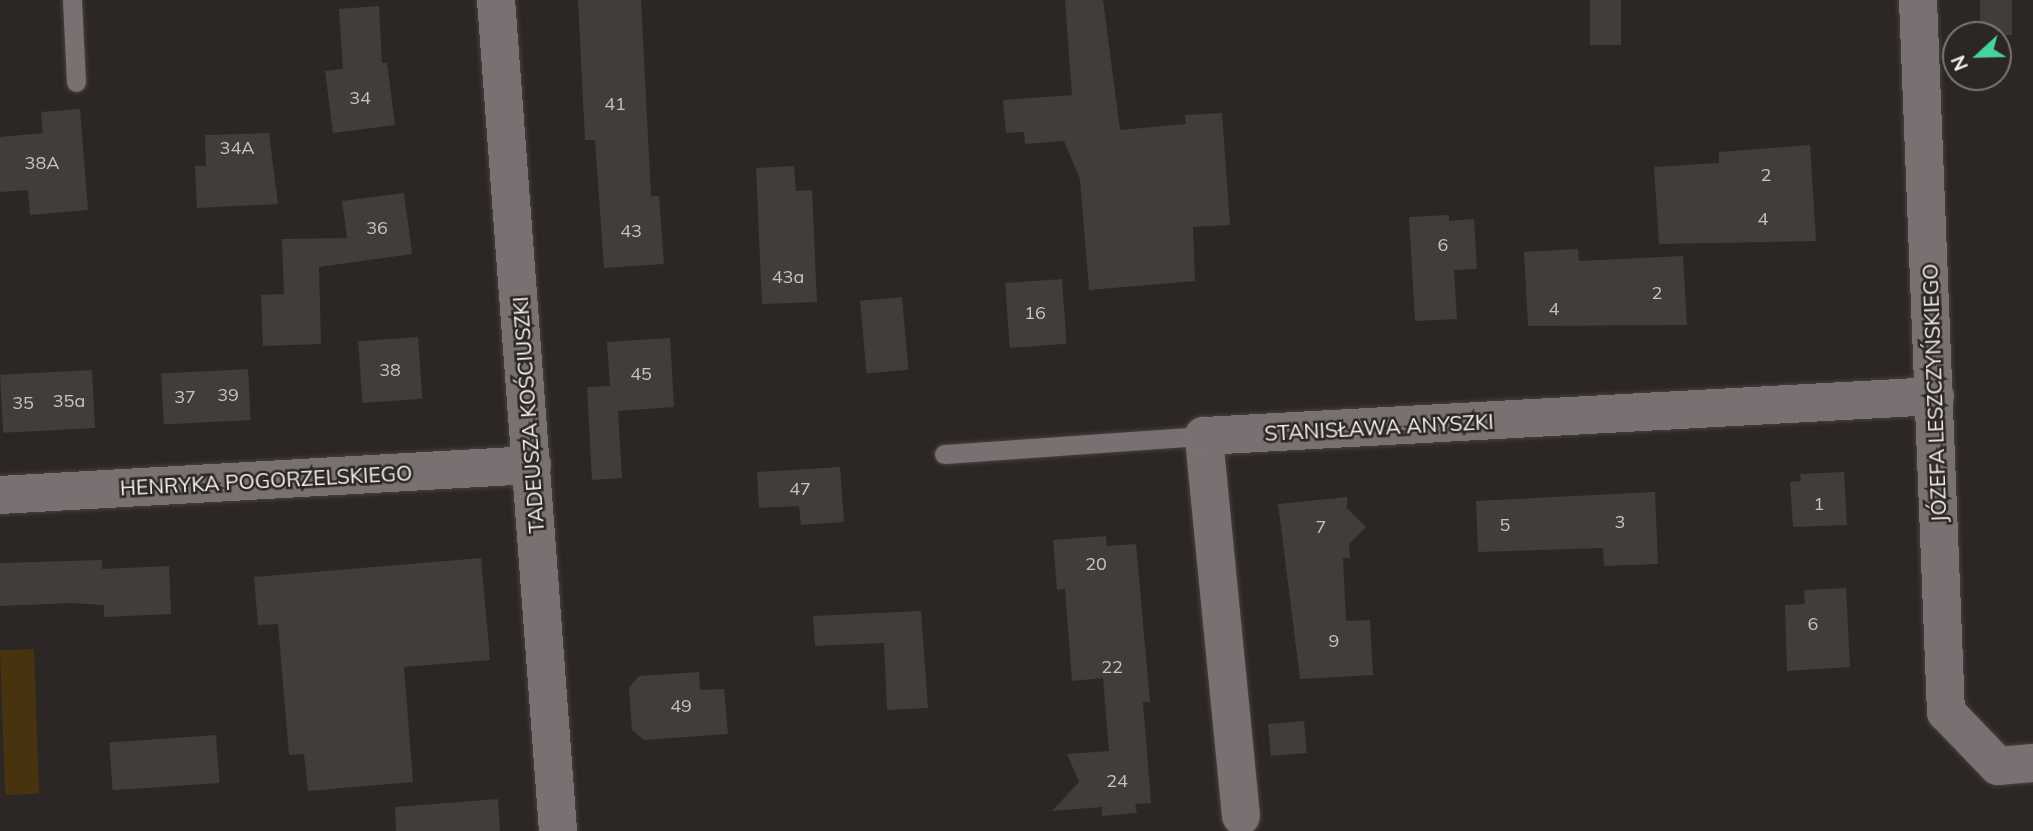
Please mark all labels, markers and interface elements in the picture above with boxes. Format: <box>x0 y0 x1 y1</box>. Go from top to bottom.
north arrow <box>1942 21 2012 91</box>
text: N <box>1946 52 1973 74</box>
house number: 34 <box>349 87 371 109</box>
house number: 41 <box>604 93 626 115</box>
house number: 34A <box>220 137 254 159</box>
house number: 38A <box>25 152 59 174</box>
house number: 2 <box>1761 164 1771 186</box>
house number: 4 <box>1758 208 1768 230</box>
house number: 36 <box>366 217 388 239</box>
house number: 43 <box>620 220 642 242</box>
house number: 6 <box>1438 234 1448 256</box>
street label: JÓZEFA LESZCZYŃSKIEGO <box>1917 263 1951 523</box>
house number: 43a <box>772 266 804 288</box>
house number: 2 <box>1652 282 1662 304</box>
street label: TADEUSZA KOŚCIUSZKI <box>507 296 549 534</box>
house number: 4 <box>1549 298 1559 320</box>
house number: 16 <box>1024 302 1046 324</box>
house number: 38 <box>379 359 401 381</box>
house number: 45 <box>630 363 652 385</box>
house number: 39 <box>217 384 239 406</box>
house number: 37 <box>174 386 196 408</box>
house number: 35a <box>53 390 85 412</box>
house number: 35 <box>12 392 34 414</box>
street label: STANISŁAWA ANYSZKI <box>1264 408 1494 446</box>
street label: HENRYKA POGORZELSKIEGO <box>119 460 413 500</box>
house number: 47 <box>789 478 811 500</box>
house number: 1 <box>1814 493 1824 515</box>
house number: 3 <box>1615 511 1625 533</box>
house number: 5 <box>1500 514 1510 536</box>
house number: 7 <box>1316 516 1326 538</box>
house number: 20 <box>1085 553 1107 575</box>
house number: 6 <box>1808 613 1818 635</box>
house number: 9 <box>1329 630 1339 652</box>
house number: 22 <box>1101 656 1123 678</box>
house number: 49 <box>670 695 692 717</box>
house number: 24 <box>1106 770 1128 792</box>

